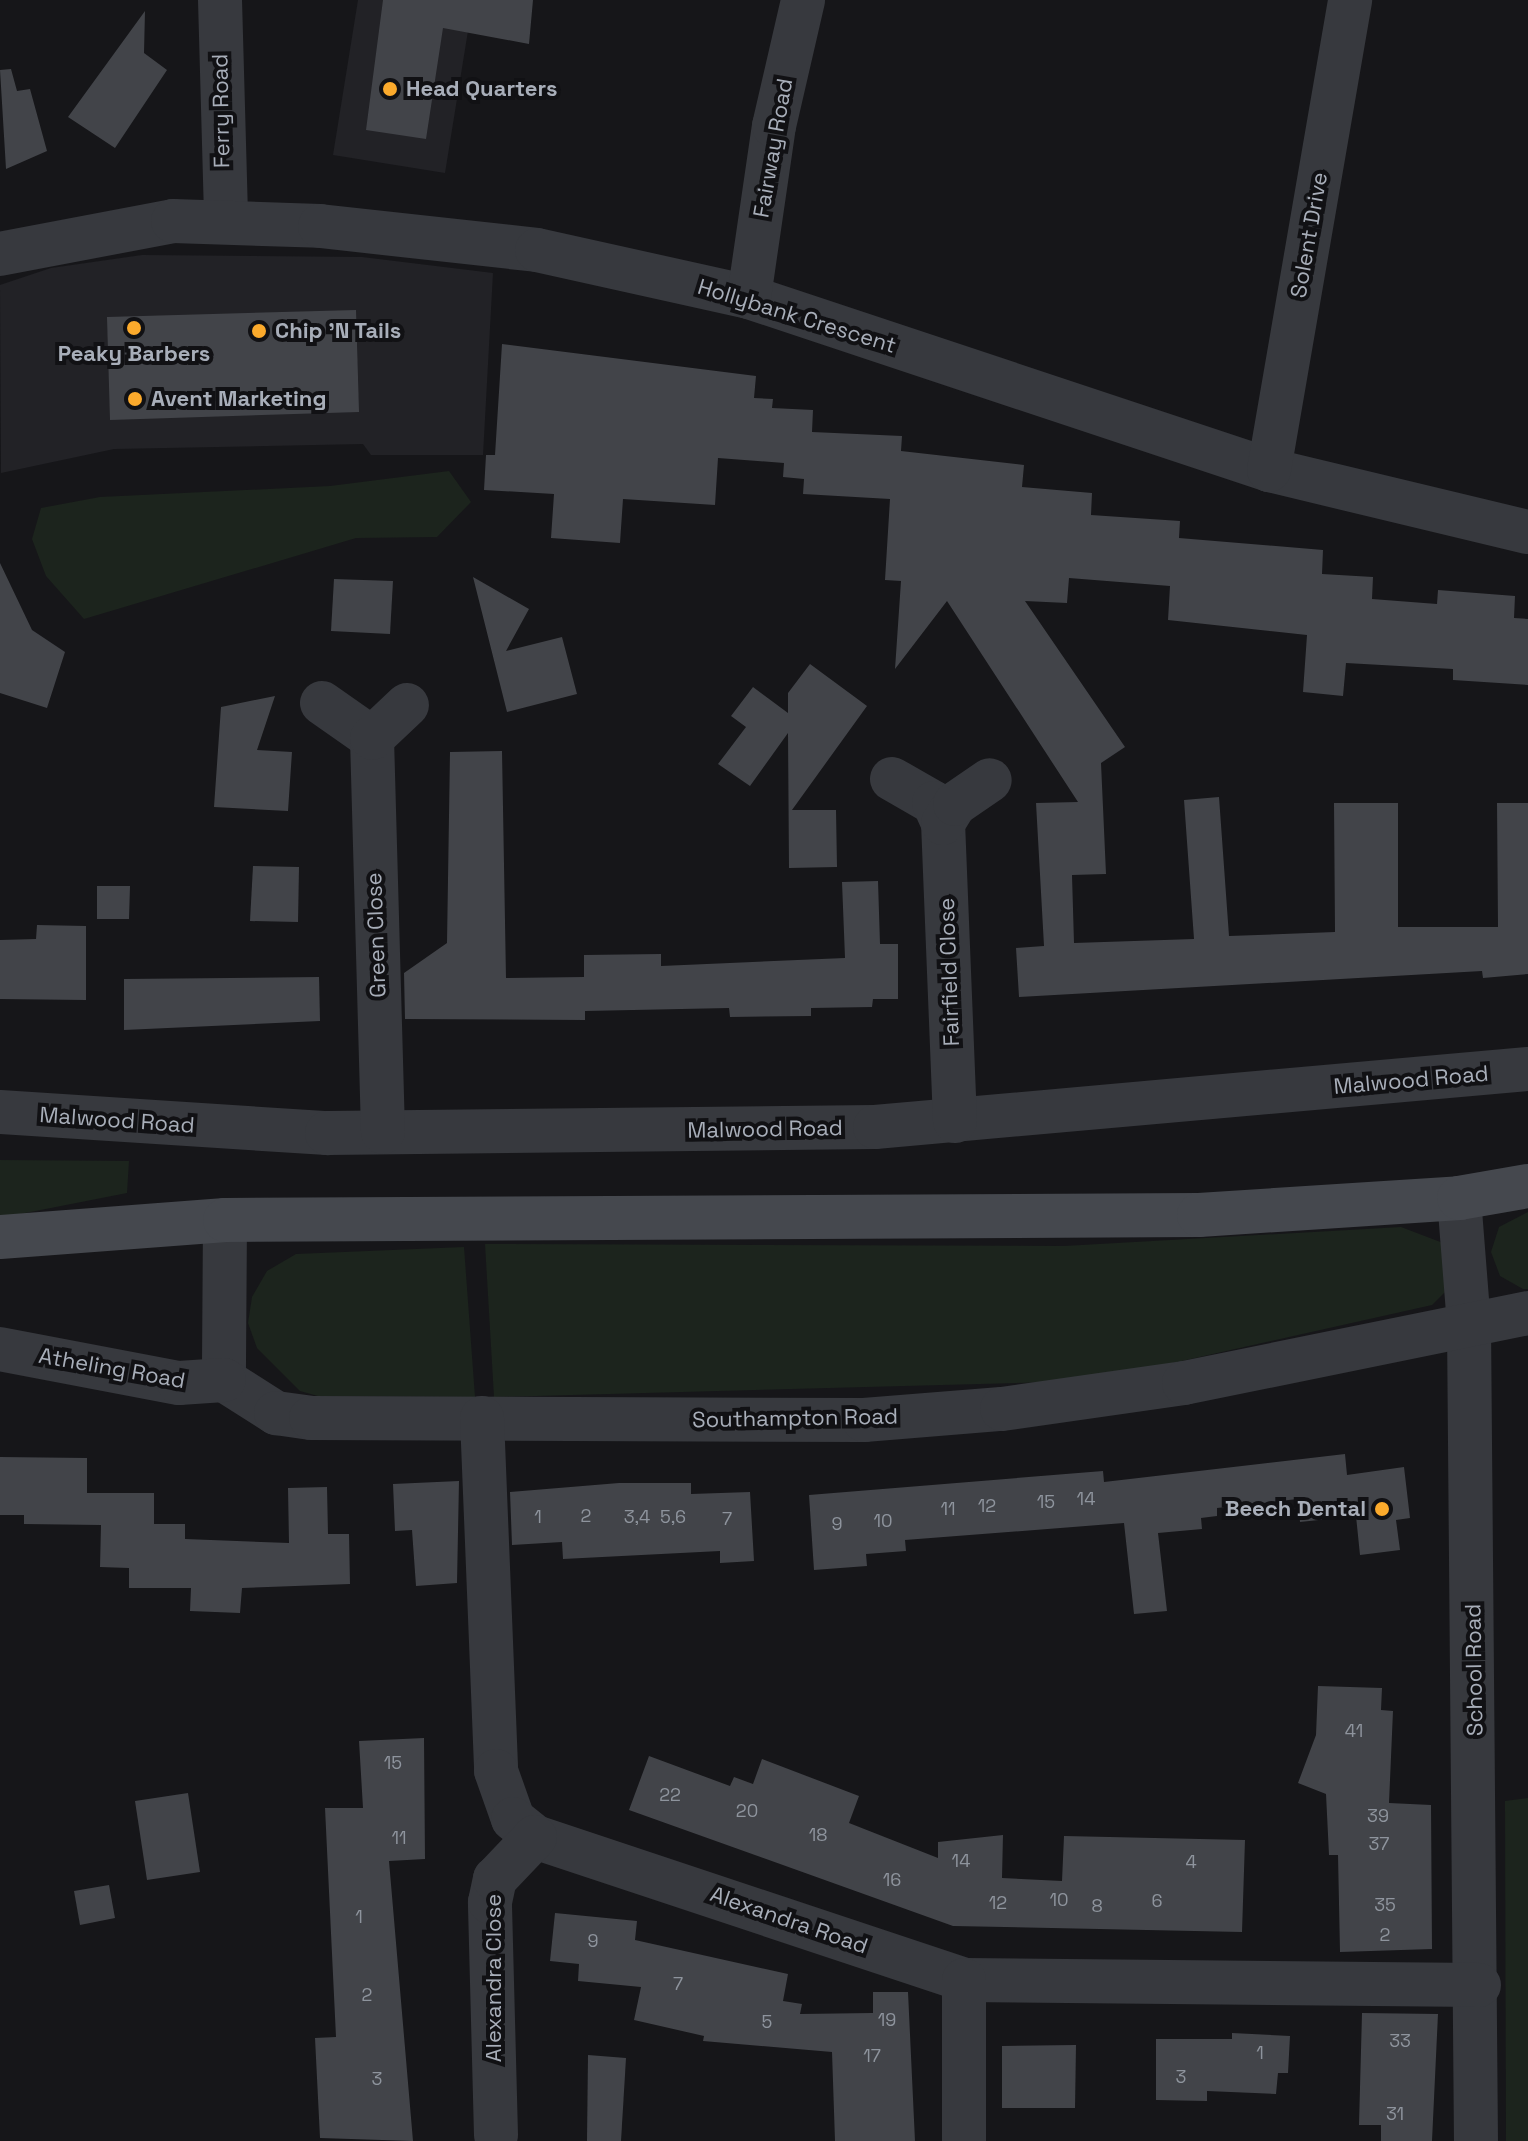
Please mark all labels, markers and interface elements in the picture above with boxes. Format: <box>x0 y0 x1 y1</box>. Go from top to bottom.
street label: Ferry Road <box>207 54 235 168</box>
place label: Head Quarters <box>406 76 557 102</box>
street label: Fairway Road <box>748 76 798 220</box>
marker: Head Quarters <box>381 80 399 98</box>
street label: Solent Drive <box>1285 170 1333 300</box>
street label: Hollybank Crescent <box>695 273 899 359</box>
place label: Chip 'N Tails <box>275 318 402 344</box>
marker: Peaky Barbers <box>125 319 143 337</box>
marker: Chip 'N Tails <box>250 322 268 340</box>
place label: Peaky Barbers <box>58 341 210 367</box>
place label: Avent Marketing <box>151 386 326 412</box>
marker: Avent Marketing <box>126 390 144 408</box>
street label: Green Close <box>361 872 391 998</box>
street label: Fairfield Close <box>933 897 965 1047</box>
street label: Malwood Road <box>1332 1060 1490 1100</box>
street label: Malwood Road <box>39 1101 195 1139</box>
street label: Malwood Road <box>687 1114 843 1144</box>
street label: Atheling Road <box>37 1342 187 1394</box>
street label: Southampton Road <box>692 1403 898 1433</box>
house number: 14 <box>1077 1488 1095 1510</box>
house number: 15 <box>1037 1491 1055 1513</box>
house number: 12 <box>978 1495 996 1517</box>
place label: Beech Dental <box>1225 1496 1366 1522</box>
house number: 11 <box>940 1498 956 1520</box>
marker: Beech Dental <box>1373 1500 1391 1518</box>
house number: 2 <box>581 1505 591 1527</box>
house number: 1 <box>534 1506 542 1528</box>
house number: 3,4 <box>624 1506 650 1528</box>
house number: 5,6 <box>660 1506 686 1528</box>
house number: 7 <box>722 1508 732 1530</box>
house number: 10 <box>873 1510 893 1532</box>
house number: 9 <box>831 1513 843 1535</box>
street label: School Road <box>1460 1604 1488 1736</box>
house number: 41 <box>1345 1720 1363 1742</box>
house number: 15 <box>384 1752 402 1774</box>
house number: 22 <box>659 1784 681 1806</box>
house number: 20 <box>736 1800 758 1822</box>
house number: 39 <box>1367 1805 1389 1827</box>
house number: 18 <box>809 1824 827 1846</box>
house number: 11 <box>391 1827 407 1849</box>
house number: 37 <box>1368 1833 1390 1855</box>
house number: 14 <box>952 1850 970 1872</box>
house number: 4 <box>1185 1851 1197 1873</box>
house number: 16 <box>883 1869 901 1891</box>
street label: Alexandra Road <box>707 1881 871 1959</box>
house number: 10 <box>1049 1889 1069 1911</box>
house number: 6 <box>1151 1890 1163 1912</box>
house number: 12 <box>989 1892 1007 1914</box>
street label: Alexandra Close <box>481 1894 507 2062</box>
house number: 35 <box>1374 1894 1396 1916</box>
house number: 8 <box>1091 1895 1103 1917</box>
house number: 1 <box>355 1906 363 1928</box>
house number: 2 <box>1380 1924 1390 1946</box>
house number: 9 <box>587 1930 599 1952</box>
house number: 7 <box>673 1973 683 1995</box>
house number: 2 <box>362 1984 372 2006</box>
house number: 19 <box>878 2009 896 2031</box>
house number: 5 <box>762 2011 772 2033</box>
house number: 33 <box>1389 2030 1411 2052</box>
house number: 1 <box>1256 2042 1264 2064</box>
house number: 17 <box>863 2045 881 2067</box>
house number: 3 <box>1176 2066 1186 2088</box>
house number: 3 <box>372 2068 382 2090</box>
house number: 31 <box>1386 2103 1404 2125</box>

